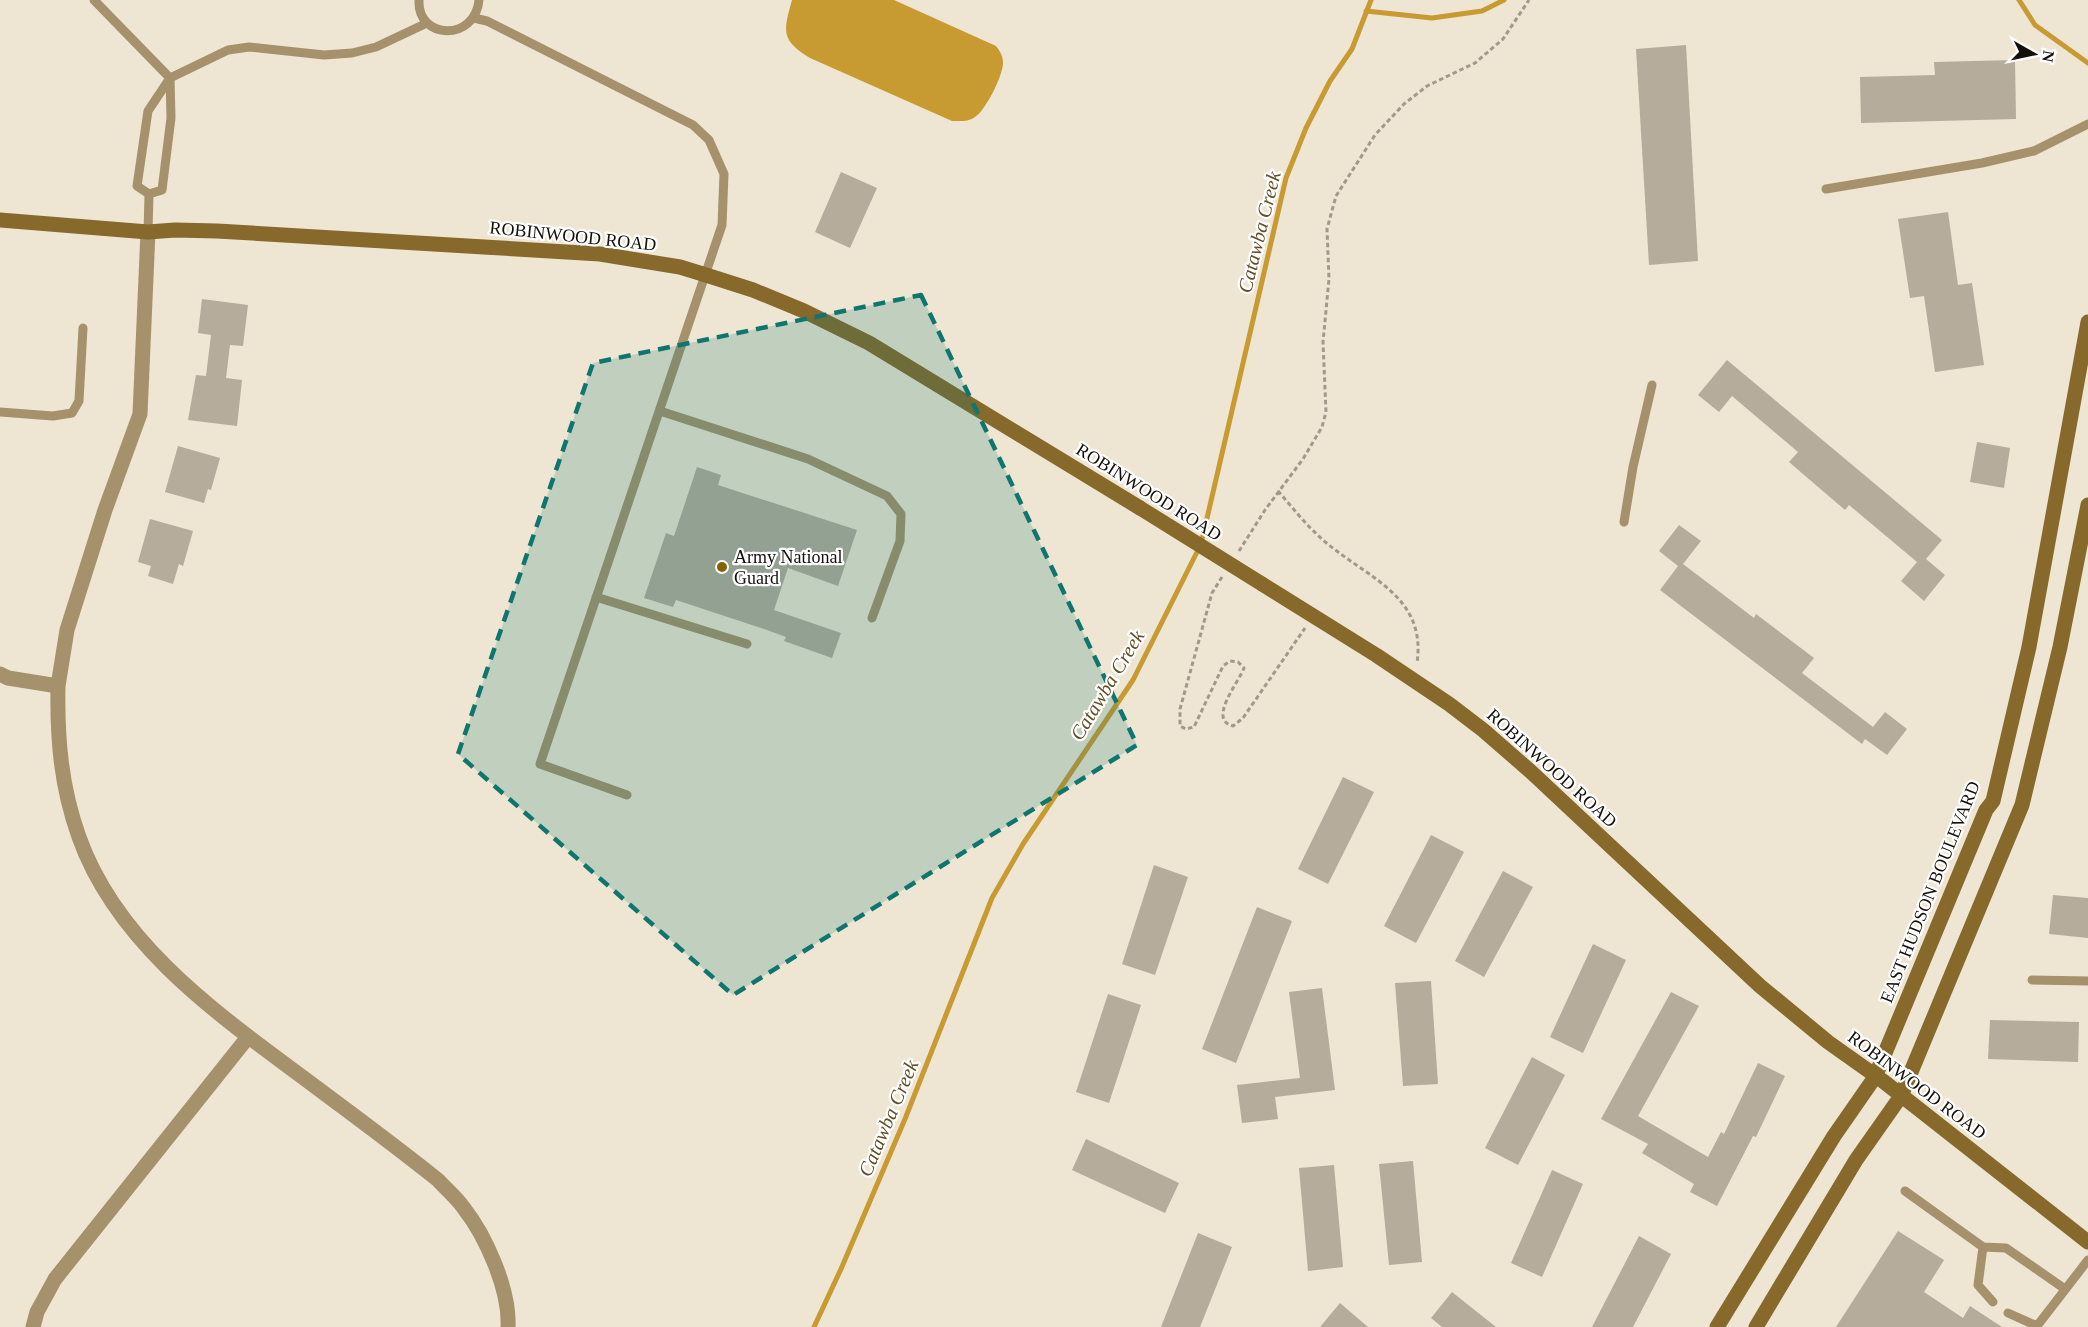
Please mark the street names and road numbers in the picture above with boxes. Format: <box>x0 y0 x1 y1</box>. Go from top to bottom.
street label: ROBINWOOD ROAD <box>489 217 657 255</box>
street label: ROBINWOOD ROAD <box>1073 439 1225 545</box>
street label: ROBINWOOD ROAD <box>1483 705 1621 831</box>
street label: EAST HUDSON BOULEVARD <box>1876 778 1984 1006</box>
street label: ROBINWOOD ROAD <box>1844 1027 1990 1143</box>

